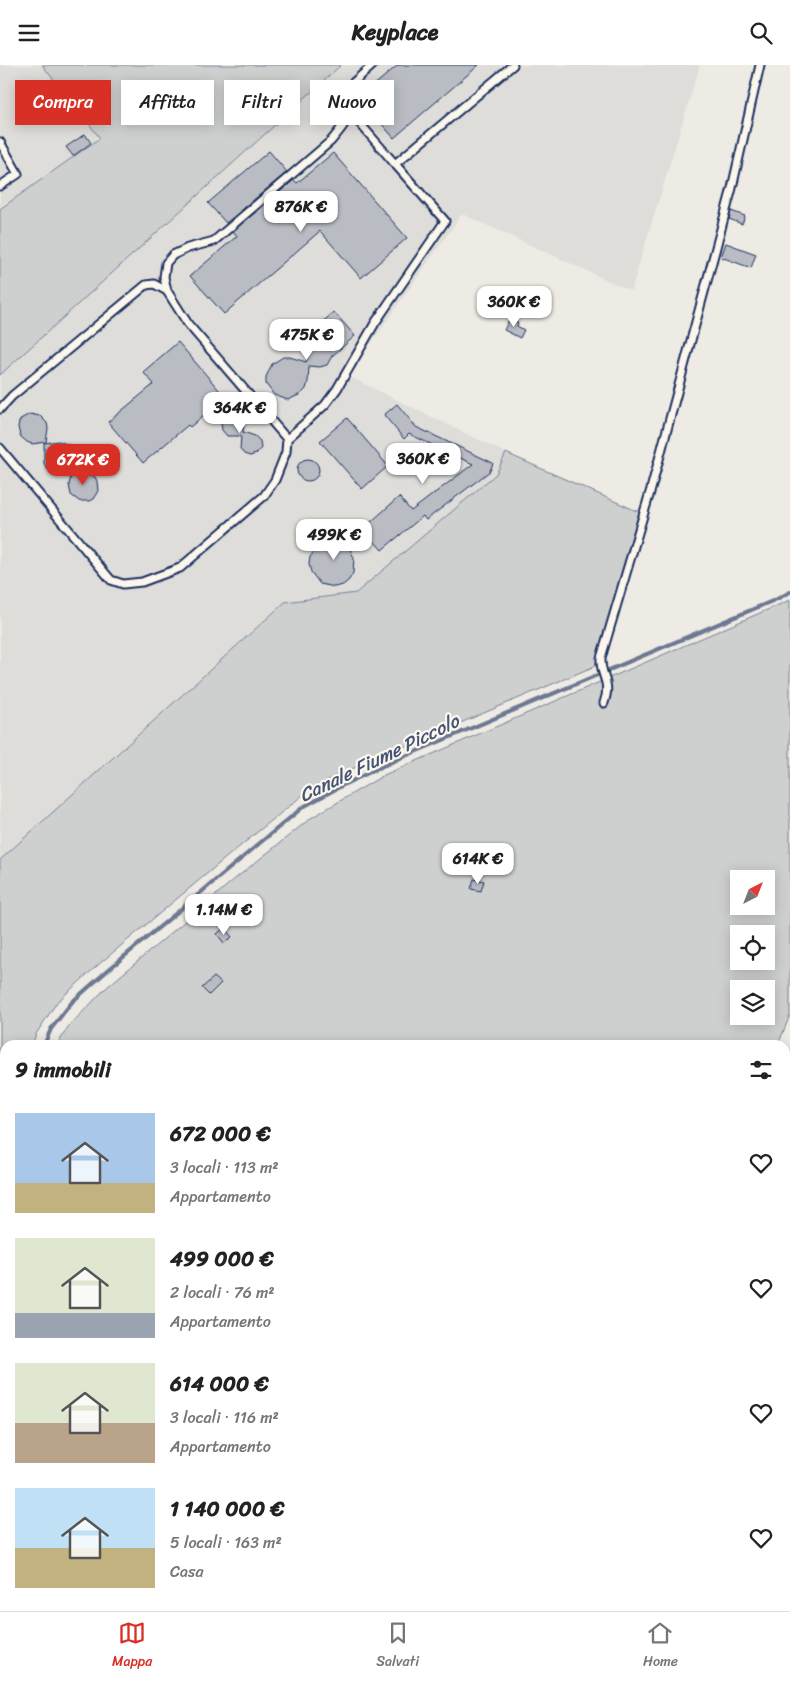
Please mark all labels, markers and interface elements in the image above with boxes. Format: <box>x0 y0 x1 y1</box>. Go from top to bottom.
text: Keyplace <box>352 13 438 52</box>
icon: menu <box>15 19 43 47</box>
icon: search <box>747 19 775 47</box>
chip: Compra <box>15 80 111 125</box>
chip: Affitta <box>121 80 214 125</box>
chip: Filtri <box>224 80 300 125</box>
chip: Nuovo <box>310 80 394 125</box>
pin: 876K € <box>260 191 342 233</box>
text: 876K € <box>275 192 327 221</box>
pin: 360K € <box>473 285 555 328</box>
text: 360K € <box>488 287 540 316</box>
pin: 475K € <box>266 319 348 361</box>
text: 475K € <box>280 320 334 349</box>
pin: 364K € <box>199 391 281 434</box>
text: 364K € <box>214 393 266 422</box>
pin: 672K € <box>42 443 124 486</box>
pin: 360K € <box>382 443 464 485</box>
text: 360K € <box>397 444 449 473</box>
text: 672K € <box>57 445 109 474</box>
pin: 499K € <box>293 519 375 561</box>
text: 499K € <box>307 520 361 549</box>
water label: Canale Fiume Piccolo <box>293 704 466 811</box>
pin: 614K € <box>437 843 519 885</box>
text: 614K € <box>453 844 503 873</box>
north arrow <box>730 870 775 915</box>
map controls <box>730 870 775 1025</box>
pin: 1.14M € <box>178 893 270 936</box>
text: 1.14M € <box>196 895 252 924</box>
button: locate <box>730 925 775 970</box>
button: layers <box>730 980 775 1025</box>
text: 9 immobili <box>15 1051 111 1089</box>
icon: filters <box>747 1056 775 1084</box>
text: 672 000 € <box>170 1115 271 1153</box>
icon: home <box>55 1133 115 1193</box>
icon: heart <box>747 1149 775 1177</box>
text: 3 locali · 113 m² <box>170 1153 278 1182</box>
text: Appartamento <box>170 1182 271 1211</box>
text: 499 000 € <box>170 1240 274 1278</box>
icon: home <box>55 1258 115 1318</box>
icon: heart <box>747 1274 775 1302</box>
text: 2 locali · 76 m² <box>170 1278 275 1307</box>
text: Appartamento <box>170 1307 271 1336</box>
text: 614 000 € <box>170 1365 269 1403</box>
icon: home <box>55 1383 115 1443</box>
icon: heart <box>747 1399 775 1427</box>
text: 3 locali · 116 m² <box>170 1403 279 1432</box>
text: Appartamento <box>170 1432 271 1461</box>
text: 1 140 000 € <box>170 1490 285 1528</box>
icon: home <box>55 1508 115 1568</box>
icon: heart <box>747 1524 775 1552</box>
text: 5 locali · 163 m² <box>170 1528 282 1557</box>
text: Casa <box>170 1557 203 1586</box>
tab: Mappa <box>112 1619 152 1674</box>
tab: Salvati <box>376 1619 419 1674</box>
tab: Home <box>643 1619 678 1674</box>

